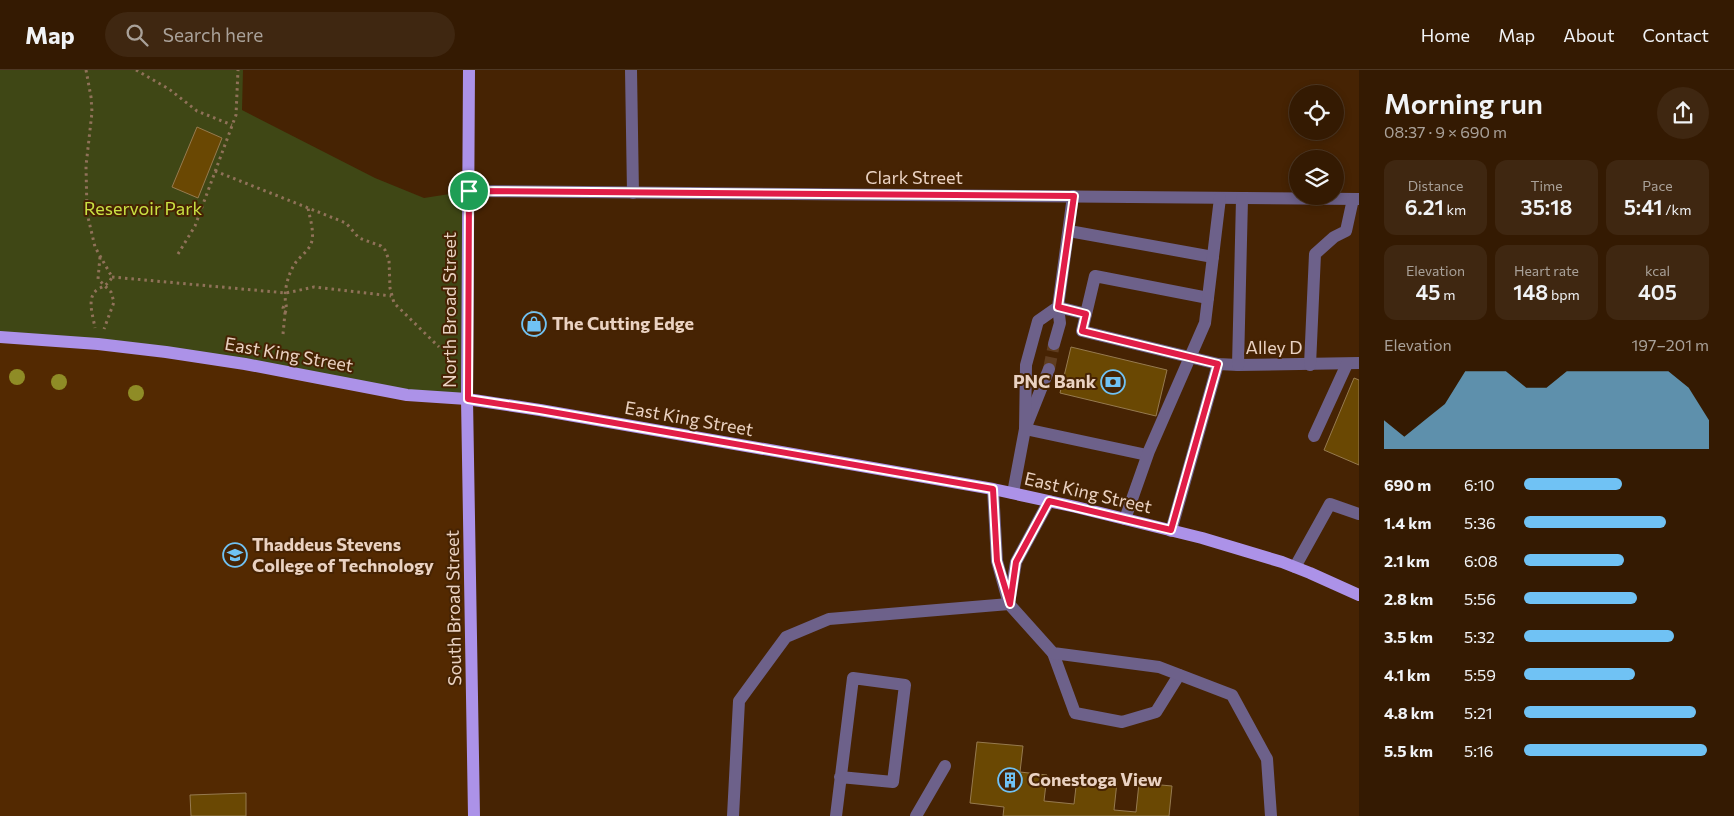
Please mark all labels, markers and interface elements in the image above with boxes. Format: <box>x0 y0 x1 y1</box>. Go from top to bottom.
search box <box>105 12 455 57</box>
text: Map <box>25 20 75 49</box>
icon: search <box>123 21 151 49</box>
text: Search here <box>163 23 263 46</box>
text: Home <box>1421 24 1470 46</box>
text: Map <box>1498 24 1535 46</box>
text: About <box>1563 24 1615 46</box>
text: Contact <box>1643 24 1709 46</box>
map controls <box>1289 85 1344 205</box>
button: locate <box>1289 85 1344 140</box>
text: Morning run <box>1384 86 1543 120</box>
button: share <box>1657 87 1709 139</box>
text: 08:37 · 9 × 690 m <box>1384 122 1507 141</box>
button: layers <box>1289 150 1344 205</box>
street label: Clark Street <box>865 166 963 188</box>
pin <box>448 170 490 212</box>
icon: arrive <box>455 177 483 205</box>
text: Distance <box>1408 177 1463 194</box>
text: Time <box>1530 177 1563 194</box>
text: Pace <box>1642 177 1673 194</box>
text: 6.21 <box>1405 194 1444 219</box>
text: 35:18 <box>1521 194 1572 219</box>
text: 5:41 <box>1624 194 1663 219</box>
park label: Reservoir Park <box>84 197 202 219</box>
text: km <box>1444 201 1466 218</box>
text: /km <box>1663 201 1691 218</box>
street label: North Broad Street <box>438 232 460 388</box>
text: Elevation <box>1406 262 1465 279</box>
text: Heart rate <box>1514 262 1579 279</box>
text: kcal <box>1645 262 1670 279</box>
text: 45 <box>1416 279 1441 304</box>
text: 148 <box>1513 279 1548 304</box>
text: 405 <box>1638 279 1677 304</box>
text: m <box>1441 286 1455 303</box>
text: bpm <box>1548 286 1580 303</box>
shop icon: The Cutting Edge <box>521 311 547 337</box>
place label: The Cutting Edge <box>552 312 694 334</box>
street label: East King Street <box>223 332 355 376</box>
text: Elevation <box>1384 335 1452 354</box>
text: 197–201 m <box>1632 335 1709 354</box>
street label: Alley D <box>1246 336 1302 358</box>
bank icon: PNC Bank <box>1100 369 1126 395</box>
place label: PNC Bank <box>1013 370 1097 392</box>
street label: East King Street <box>623 396 755 440</box>
street label: East King Street <box>1022 467 1154 517</box>
text: 690 m <box>1384 475 1431 494</box>
text: 6:10 <box>1464 475 1495 494</box>
text: 1.4 km <box>1384 513 1431 532</box>
text: 5:36 <box>1464 513 1496 532</box>
street label: South Broad Street <box>441 530 465 686</box>
place label: Thaddeus Stevens College of Technology <box>252 533 434 576</box>
school or university icon: Thaddeus Stevens College of Technology <box>222 542 248 568</box>
text: 2.1 km <box>1384 551 1430 570</box>
text: 6:08 <box>1464 551 1498 570</box>
text: 2.8 km <box>1384 589 1433 608</box>
text: 5:56 <box>1464 589 1496 608</box>
text: 3.5 km <box>1384 627 1433 646</box>
text: 5:32 <box>1464 627 1495 646</box>
text: 4.1 km <box>1384 665 1430 684</box>
text: 5:59 <box>1464 665 1496 684</box>
text: 4.8 km <box>1384 703 1434 722</box>
text: 5:21 <box>1464 703 1493 722</box>
text: 5.5 km <box>1384 741 1433 760</box>
text: 5:16 <box>1464 741 1494 760</box>
building icon: Conestoga View <box>997 767 1023 793</box>
place label: Conestoga View <box>1028 768 1162 790</box>

